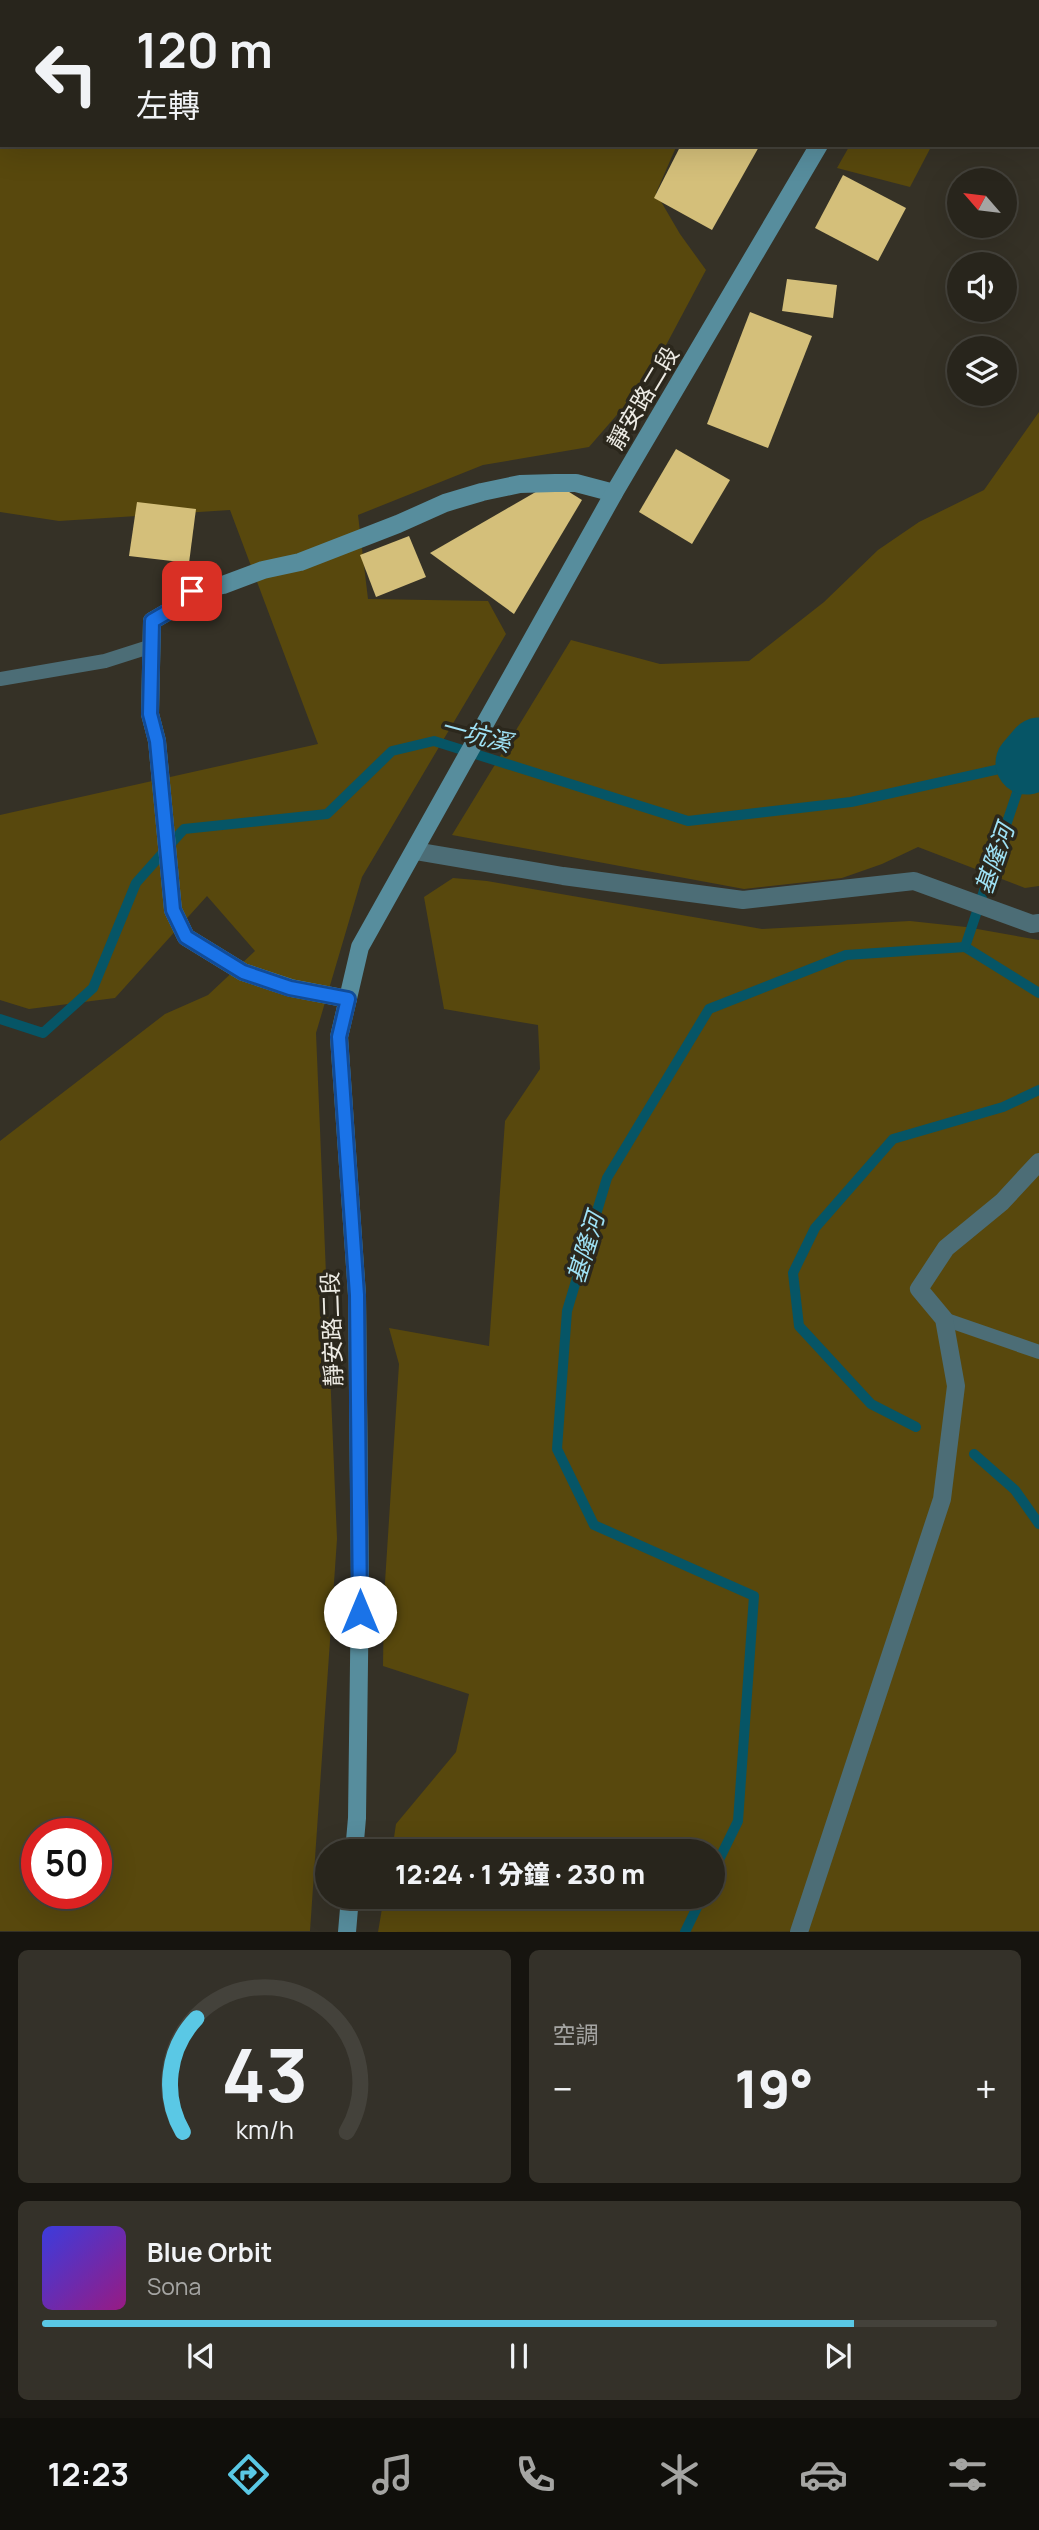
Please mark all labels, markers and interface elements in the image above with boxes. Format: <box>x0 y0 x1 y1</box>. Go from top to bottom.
text: 120 m <box>136 16 273 83</box>
icon: left <box>21 28 112 119</box>
text: 左轉 <box>136 83 200 127</box>
north arrow <box>947 168 1017 238</box>
map controls <box>947 168 1017 406</box>
button: sound <box>947 252 1017 322</box>
button: layers <box>947 336 1017 406</box>
street label: 靜安路二段 <box>599 340 685 455</box>
pin <box>162 561 222 621</box>
icon: arrive <box>173 572 211 610</box>
water label: 一坑溪 <box>437 708 518 760</box>
water label: 基隆河 <box>966 815 1022 898</box>
water label: 基隆河 <box>558 1204 612 1287</box>
street label: 靜安路二段 <box>313 1271 349 1387</box>
position arrow <box>323 1575 397 1649</box>
speed limit sign: 50 <box>21 1818 112 1909</box>
text: 12:24 · 1 分鐘 · 230 m <box>395 1856 645 1892</box>
text: 空調 <box>553 2018 599 2050</box>
text: 43 <box>221 2025 308 2125</box>
text: 19° <box>734 2053 814 2124</box>
text: − <box>553 2062 573 2114</box>
text: + <box>975 2062 997 2114</box>
text: km/h <box>235 2112 293 2147</box>
text: Blue Orbit <box>147 2234 272 2270</box>
text: Sona <box>147 2270 201 2302</box>
icon: previous <box>182 2337 220 2375</box>
icon: pause <box>500 2337 538 2375</box>
icon: next <box>819 2337 857 2375</box>
icon: directions <box>224 2450 273 2499</box>
icon: music <box>368 2450 417 2499</box>
icon: phone <box>511 2450 560 2499</box>
icon: climate <box>655 2450 704 2499</box>
icon: car <box>799 2450 848 2499</box>
icon: filters <box>943 2450 992 2499</box>
text: 12:23 <box>47 2452 129 2496</box>

